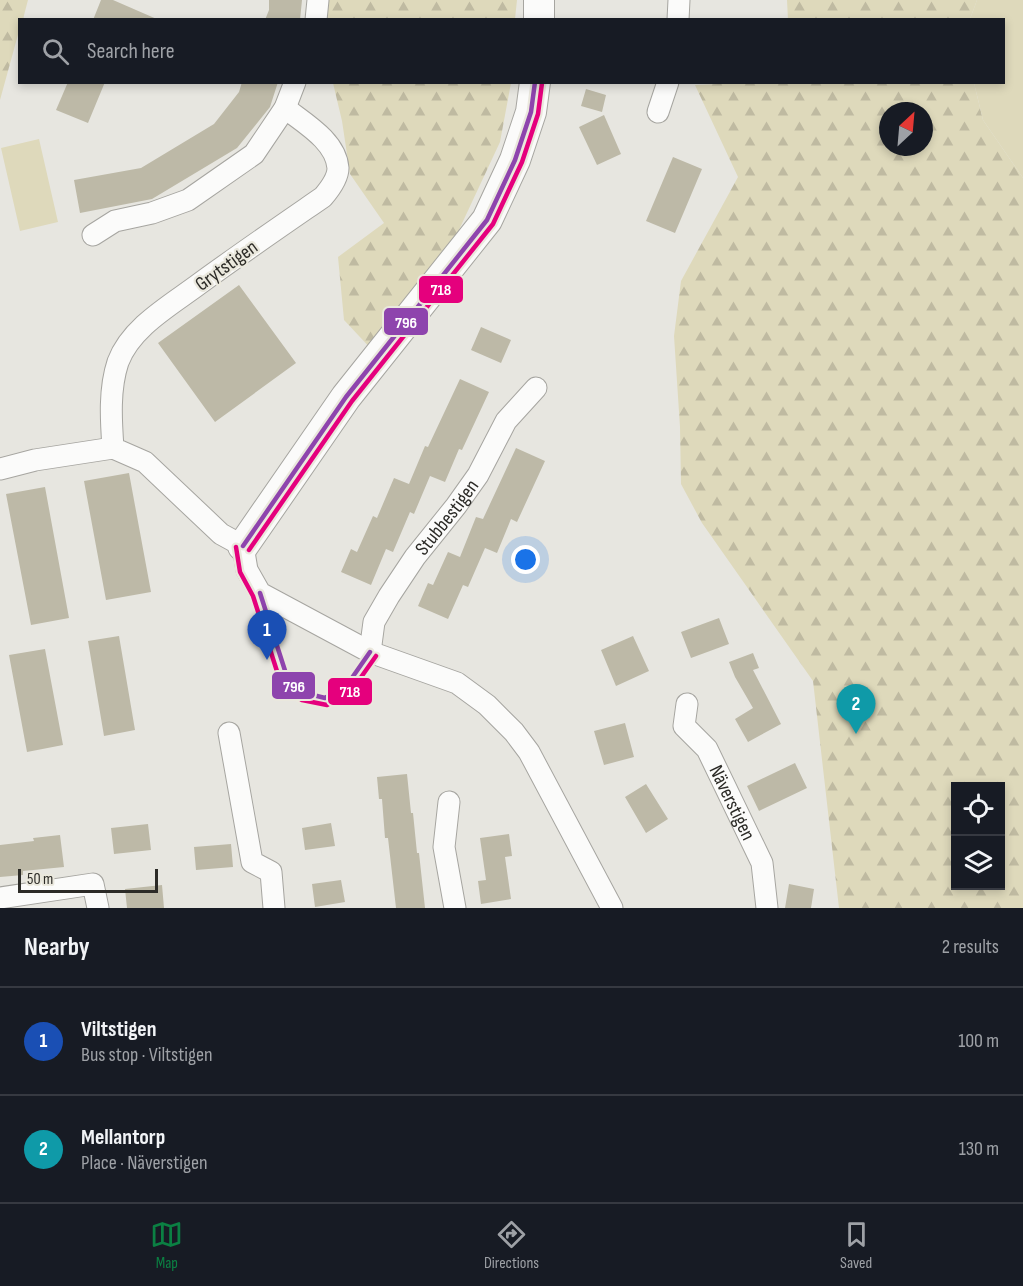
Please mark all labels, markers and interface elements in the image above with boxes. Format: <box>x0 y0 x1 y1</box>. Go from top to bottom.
search box <box>18 18 1005 84</box>
icon: search <box>39 35 72 68</box>
text: Search here <box>87 38 174 65</box>
north arrow <box>879 102 933 156</box>
street label: Grytstigen <box>191 235 262 296</box>
line badge: 718 <box>418 275 464 304</box>
text: 718 <box>431 281 452 300</box>
line badge: 796 <box>383 307 429 336</box>
text: 796 <box>395 314 417 333</box>
street label: Stubbestigen <box>410 475 484 560</box>
your location <box>511 545 540 574</box>
pin: 1 <box>248 610 286 660</box>
line badge: 796 <box>271 671 316 700</box>
line badge: 718 <box>327 677 373 706</box>
text: 796 <box>283 678 305 697</box>
text: 718 <box>340 683 361 702</box>
pin: 2 <box>836 684 876 734</box>
street label: Näverstigen <box>704 761 760 844</box>
map controls <box>951 782 1005 890</box>
button: locate <box>951 782 1005 836</box>
button: layers <box>951 836 1005 890</box>
scale bar <box>18 866 158 894</box>
text: 50 m <box>27 870 53 889</box>
text: Nearby <box>24 932 90 963</box>
text: 2 results <box>942 935 999 959</box>
text: Viltstigen <box>81 1016 156 1043</box>
text: 1 <box>40 1029 47 1053</box>
text: 100 m <box>958 1029 999 1053</box>
text: Bus stop · Viltstigen <box>81 1043 213 1067</box>
text: Mellantorp <box>81 1124 165 1151</box>
text: 2 <box>39 1137 48 1161</box>
text: 130 m <box>959 1137 999 1161</box>
text: Place · Näverstigen <box>81 1151 207 1175</box>
tab: Map <box>150 1218 183 1273</box>
tab: Directions <box>484 1218 539 1273</box>
tab: Saved <box>840 1218 873 1273</box>

